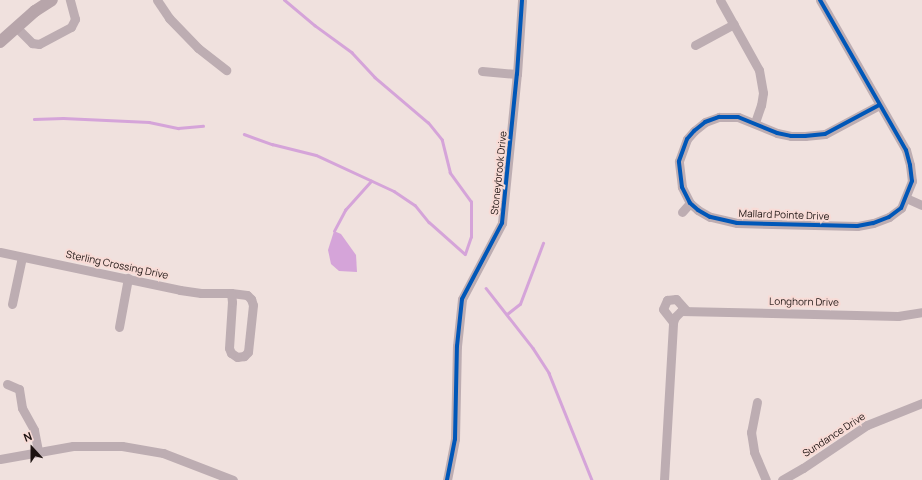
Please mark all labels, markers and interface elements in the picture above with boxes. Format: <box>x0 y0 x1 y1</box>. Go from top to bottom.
street label: Stoneybrook Drive <box>489 130 509 216</box>
street label: Mallard Pointe Drive <box>738 207 830 223</box>
street label: Sterling Crossing Drive <box>65 248 169 282</box>
street label: Longhorn Drive <box>769 295 839 309</box>
street label: Sundance Drive <box>801 410 867 460</box>
north arrow <box>12 428 52 468</box>
text: N <box>21 428 34 445</box>

